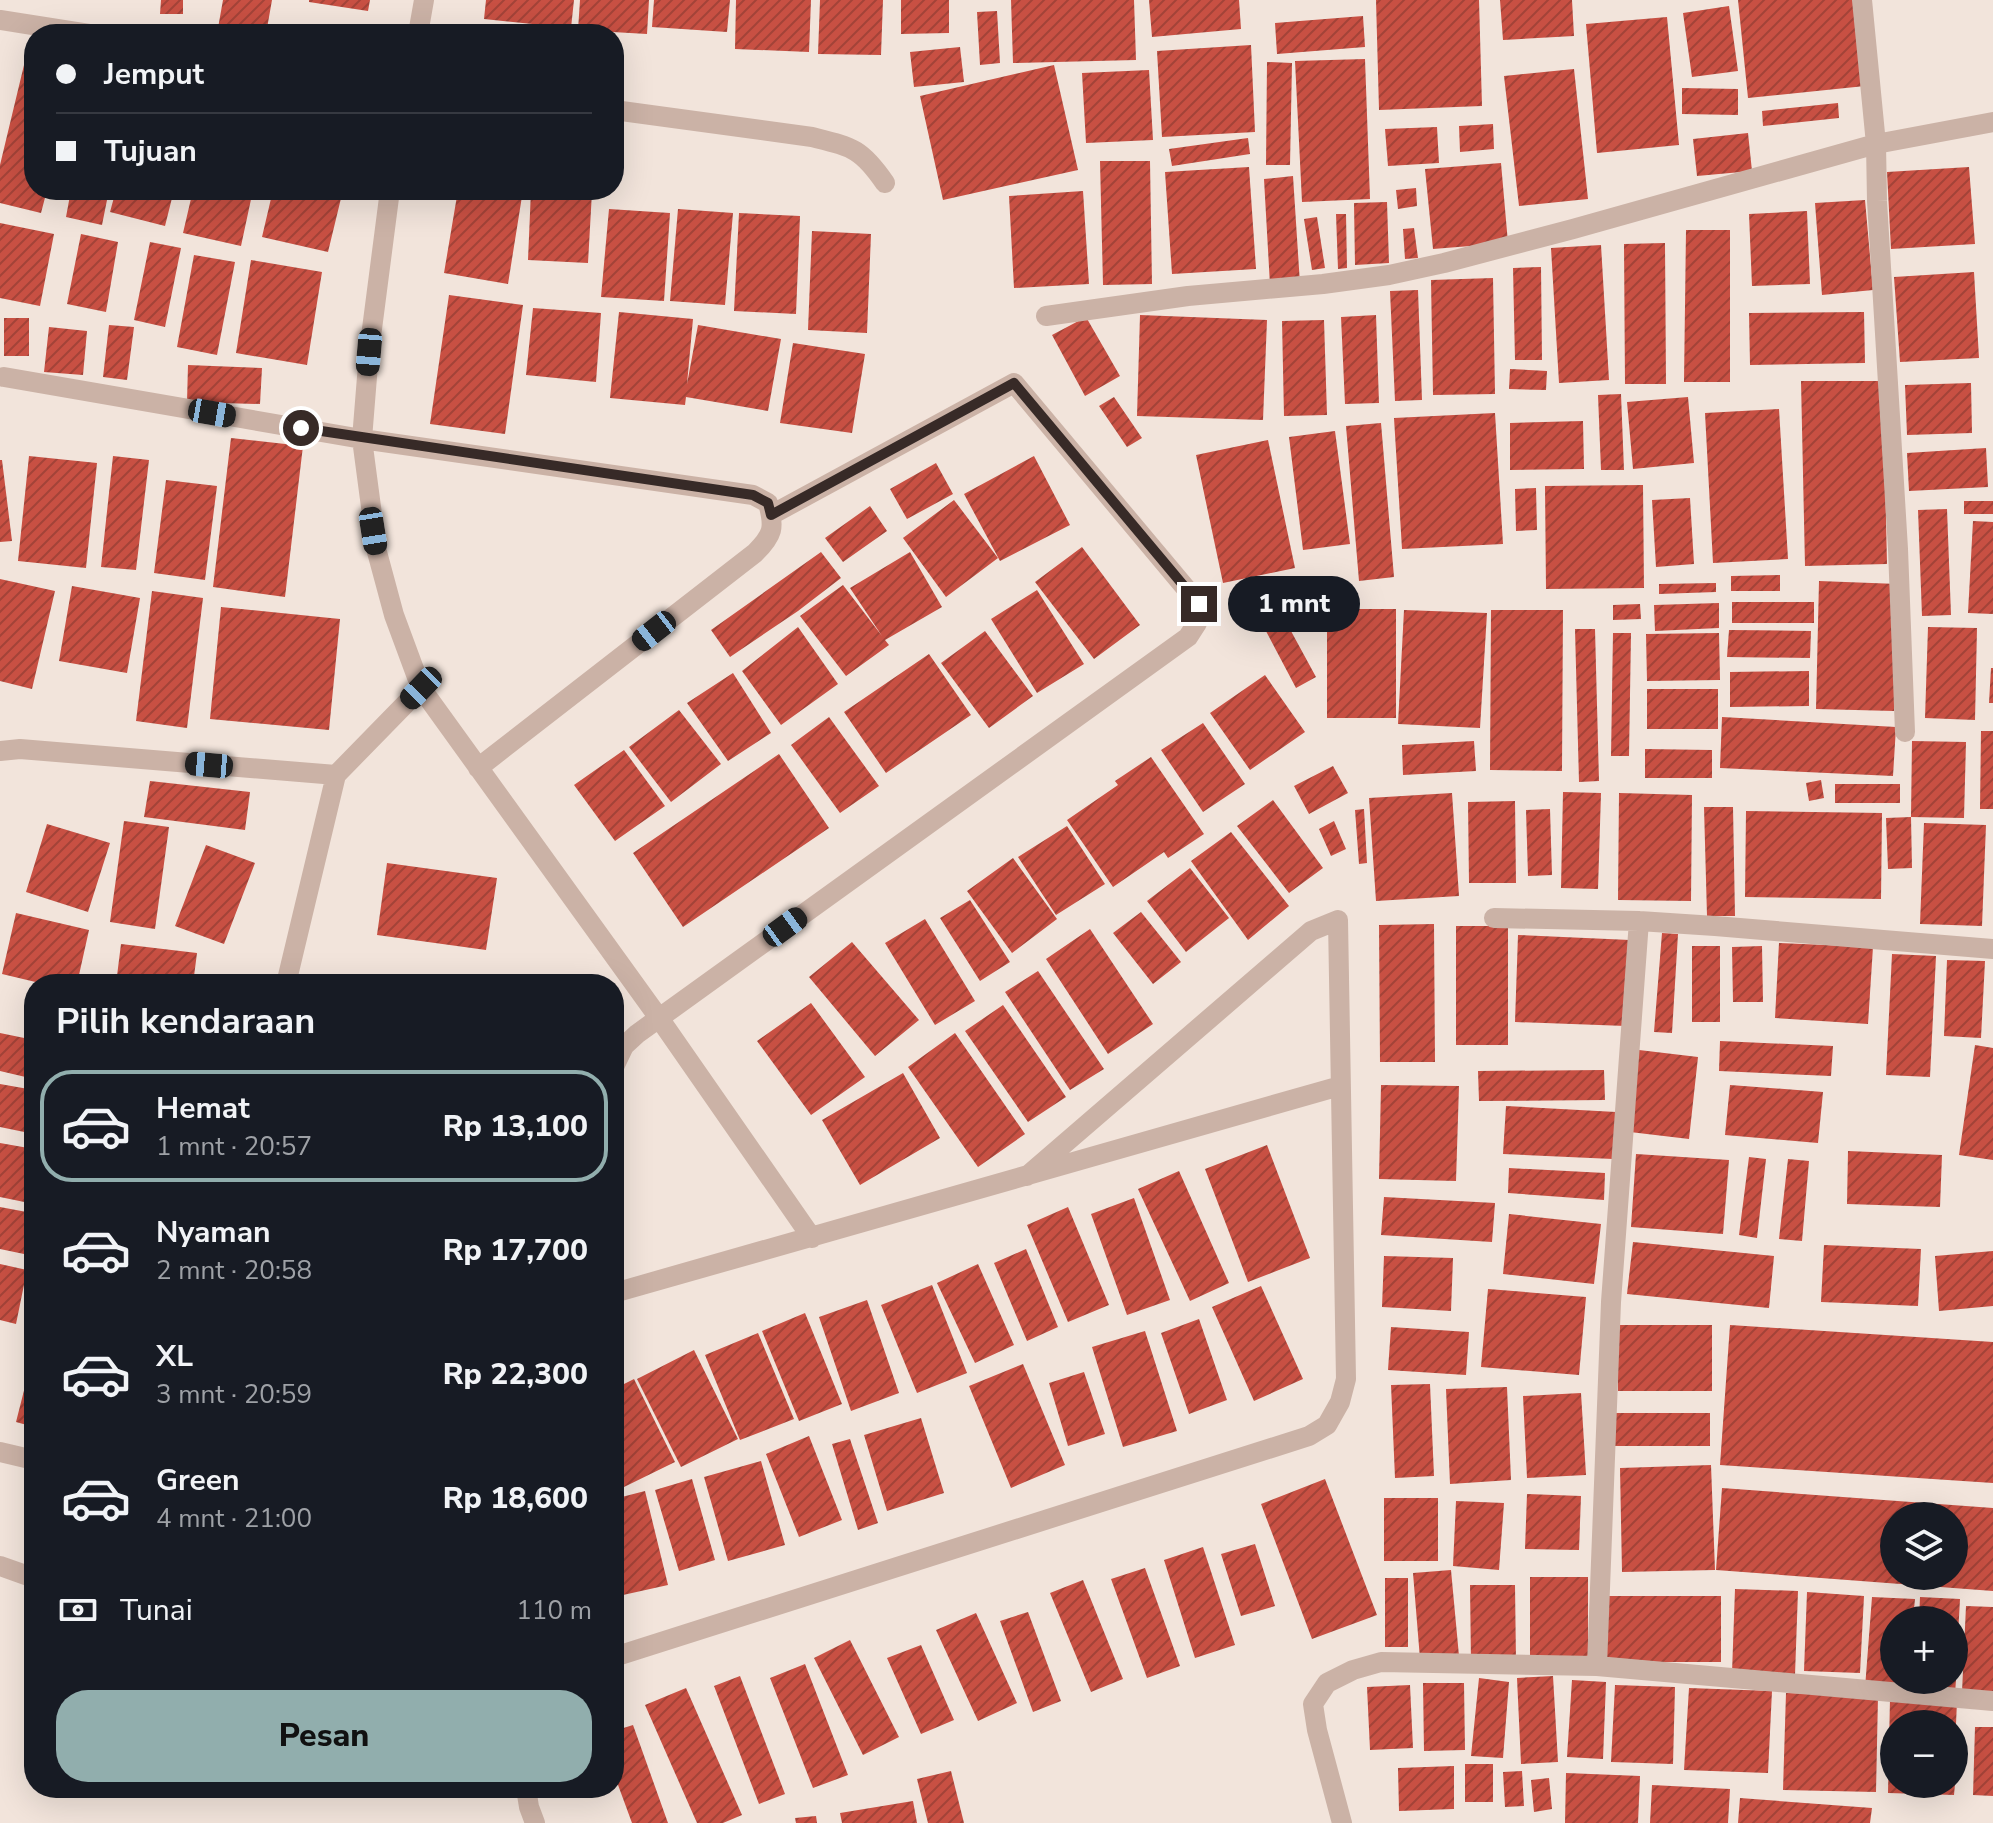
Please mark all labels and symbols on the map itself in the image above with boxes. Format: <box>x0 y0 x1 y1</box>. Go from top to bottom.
car <box>355 327 383 377</box>
car <box>186 397 238 429</box>
route start <box>283 410 319 446</box>
car <box>357 505 389 557</box>
callout: 1 mnt <box>1227 576 1359 632</box>
route end <box>1181 586 1217 622</box>
car <box>628 607 680 655</box>
car <box>396 662 446 714</box>
car <box>184 751 234 779</box>
car <box>759 903 811 951</box>

